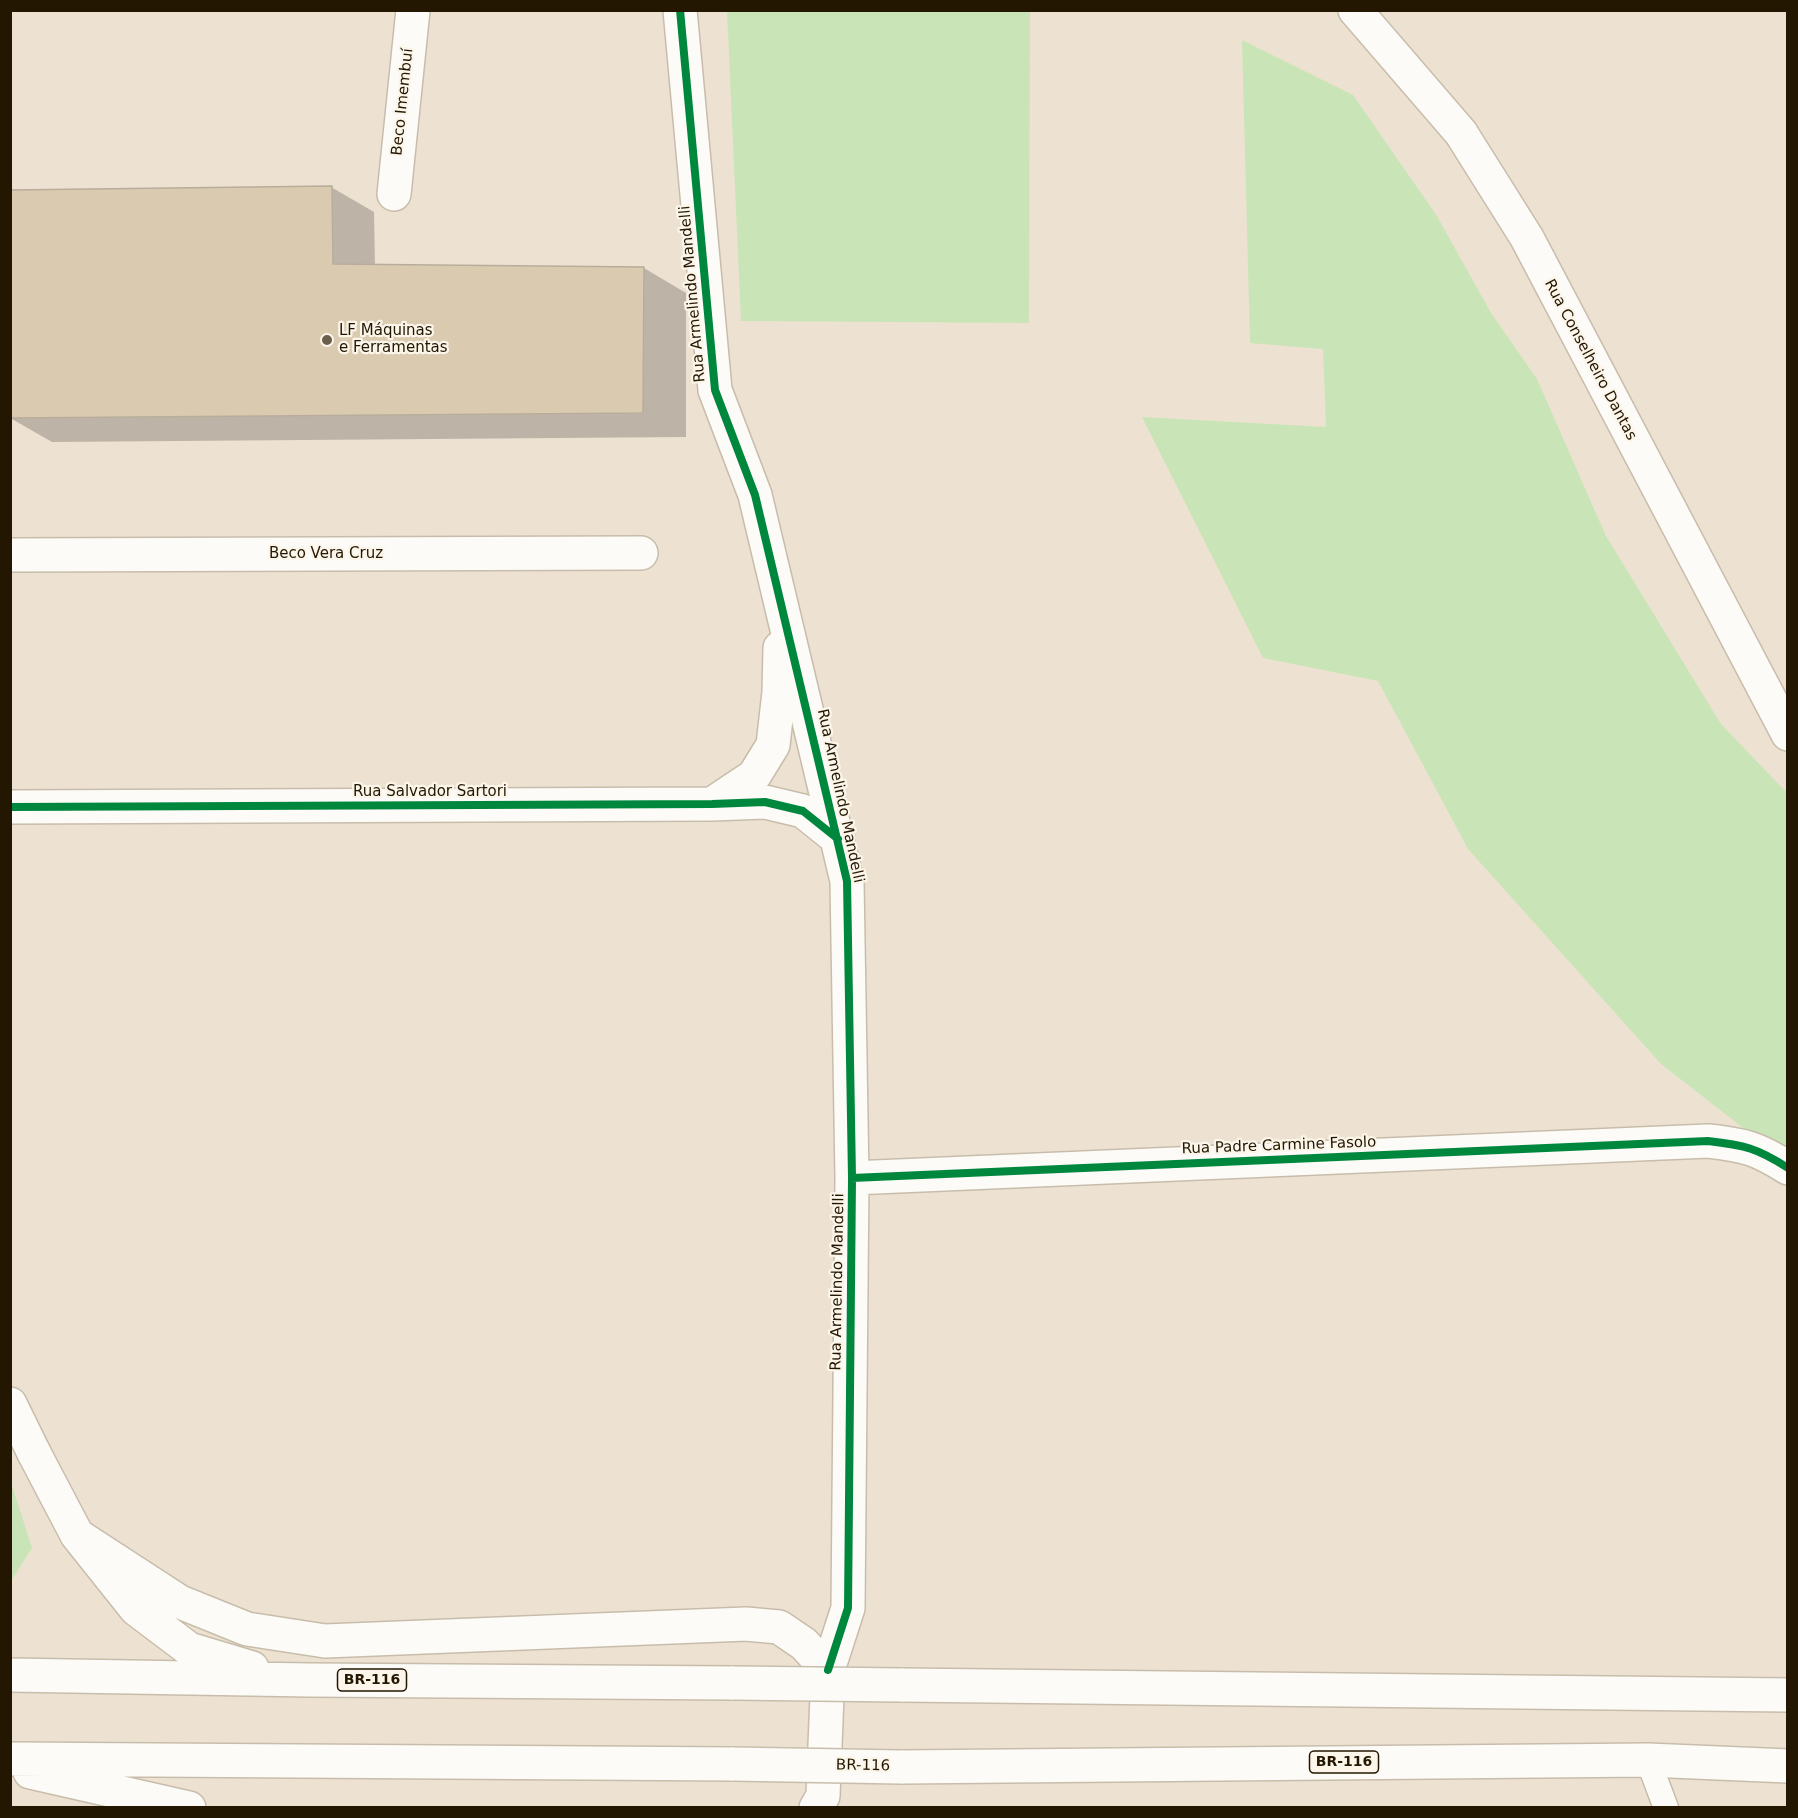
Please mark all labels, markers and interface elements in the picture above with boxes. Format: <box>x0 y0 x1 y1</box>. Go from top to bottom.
street label: Beco Imembuí <box>388 47 418 157</box>
street label: Rua Armelindo Mandelli <box>676 205 710 383</box>
street label: Rua Conselheiro Dantas <box>1540 277 1640 443</box>
place label: LF Máquinas e Ferramentas <box>339 322 448 357</box>
marker: LF Máquinas e Ferramentas <box>320 333 334 347</box>
street label: Beco Vera Cruz <box>269 545 383 563</box>
street label: Rua Armelindo Mandelli <box>813 707 867 885</box>
street label: Rua Salvador Sartori <box>353 783 507 801</box>
street label: Rua Padre Carmine Fasolo <box>1181 1134 1377 1158</box>
street label: Rua Armelindo Mandelli <box>827 1193 849 1371</box>
road number: BR-116 <box>338 1669 406 1691</box>
road number: BR-116 <box>1310 1751 1378 1773</box>
street label: BR-116 <box>836 1757 890 1775</box>

